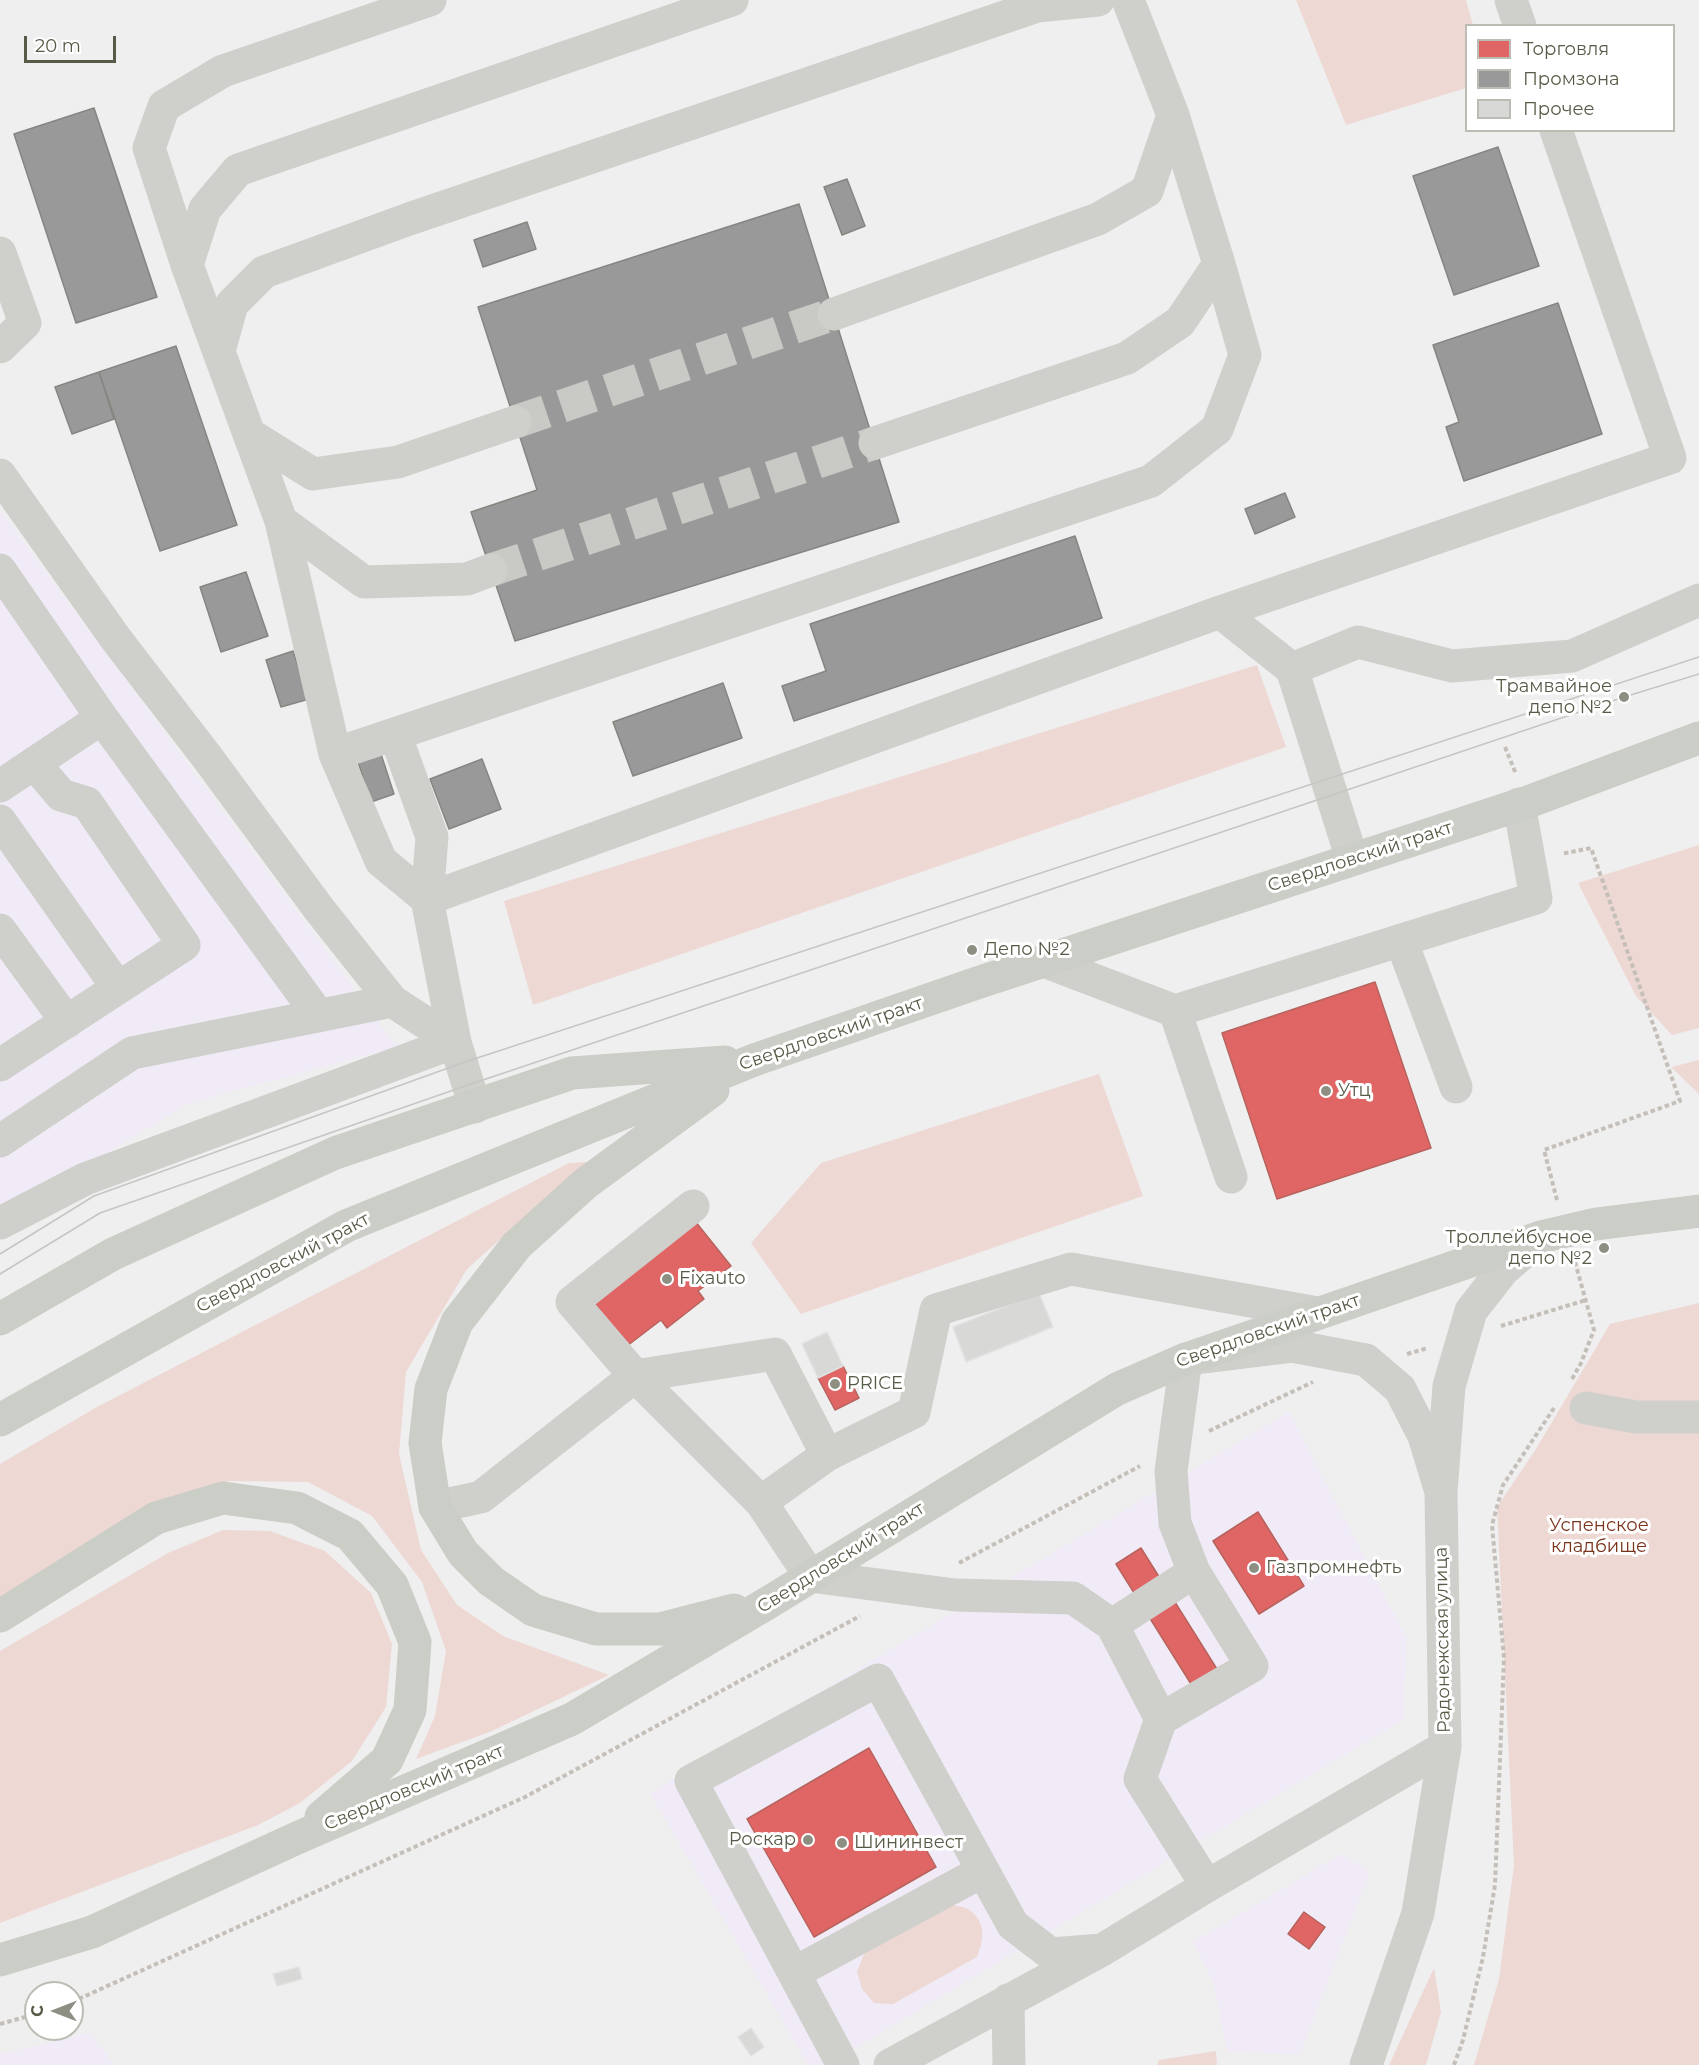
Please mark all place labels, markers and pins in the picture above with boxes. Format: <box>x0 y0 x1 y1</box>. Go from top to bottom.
place label: Трамвайное депо №2 <box>1496 676 1612 718</box>
marker: Трамвайное депо №2 <box>1617 690 1631 704</box>
place label: Депо №2 <box>984 939 1070 961</box>
marker: Депо №2 <box>965 943 979 957</box>
place label: Утц <box>1338 1080 1371 1102</box>
marker: Утц <box>1319 1084 1333 1098</box>
place label: Троллейбусное депо №2 <box>1445 1227 1592 1270</box>
marker: Троллейбусное депо №2 <box>1597 1241 1611 1255</box>
place label: Fixauto <box>679 1268 746 1290</box>
marker: Fixauto <box>660 1272 674 1286</box>
place label: PRICE <box>847 1373 903 1395</box>
marker: PRICE <box>828 1377 842 1391</box>
place label: Газпромнефть <box>1266 1557 1402 1579</box>
marker: Газпромнефть <box>1247 1561 1261 1575</box>
place label: Роскар <box>729 1829 796 1851</box>
place label: Шининвест <box>854 1832 963 1854</box>
marker: Роскар <box>801 1833 815 1847</box>
marker: Шининвест <box>835 1836 849 1850</box>

